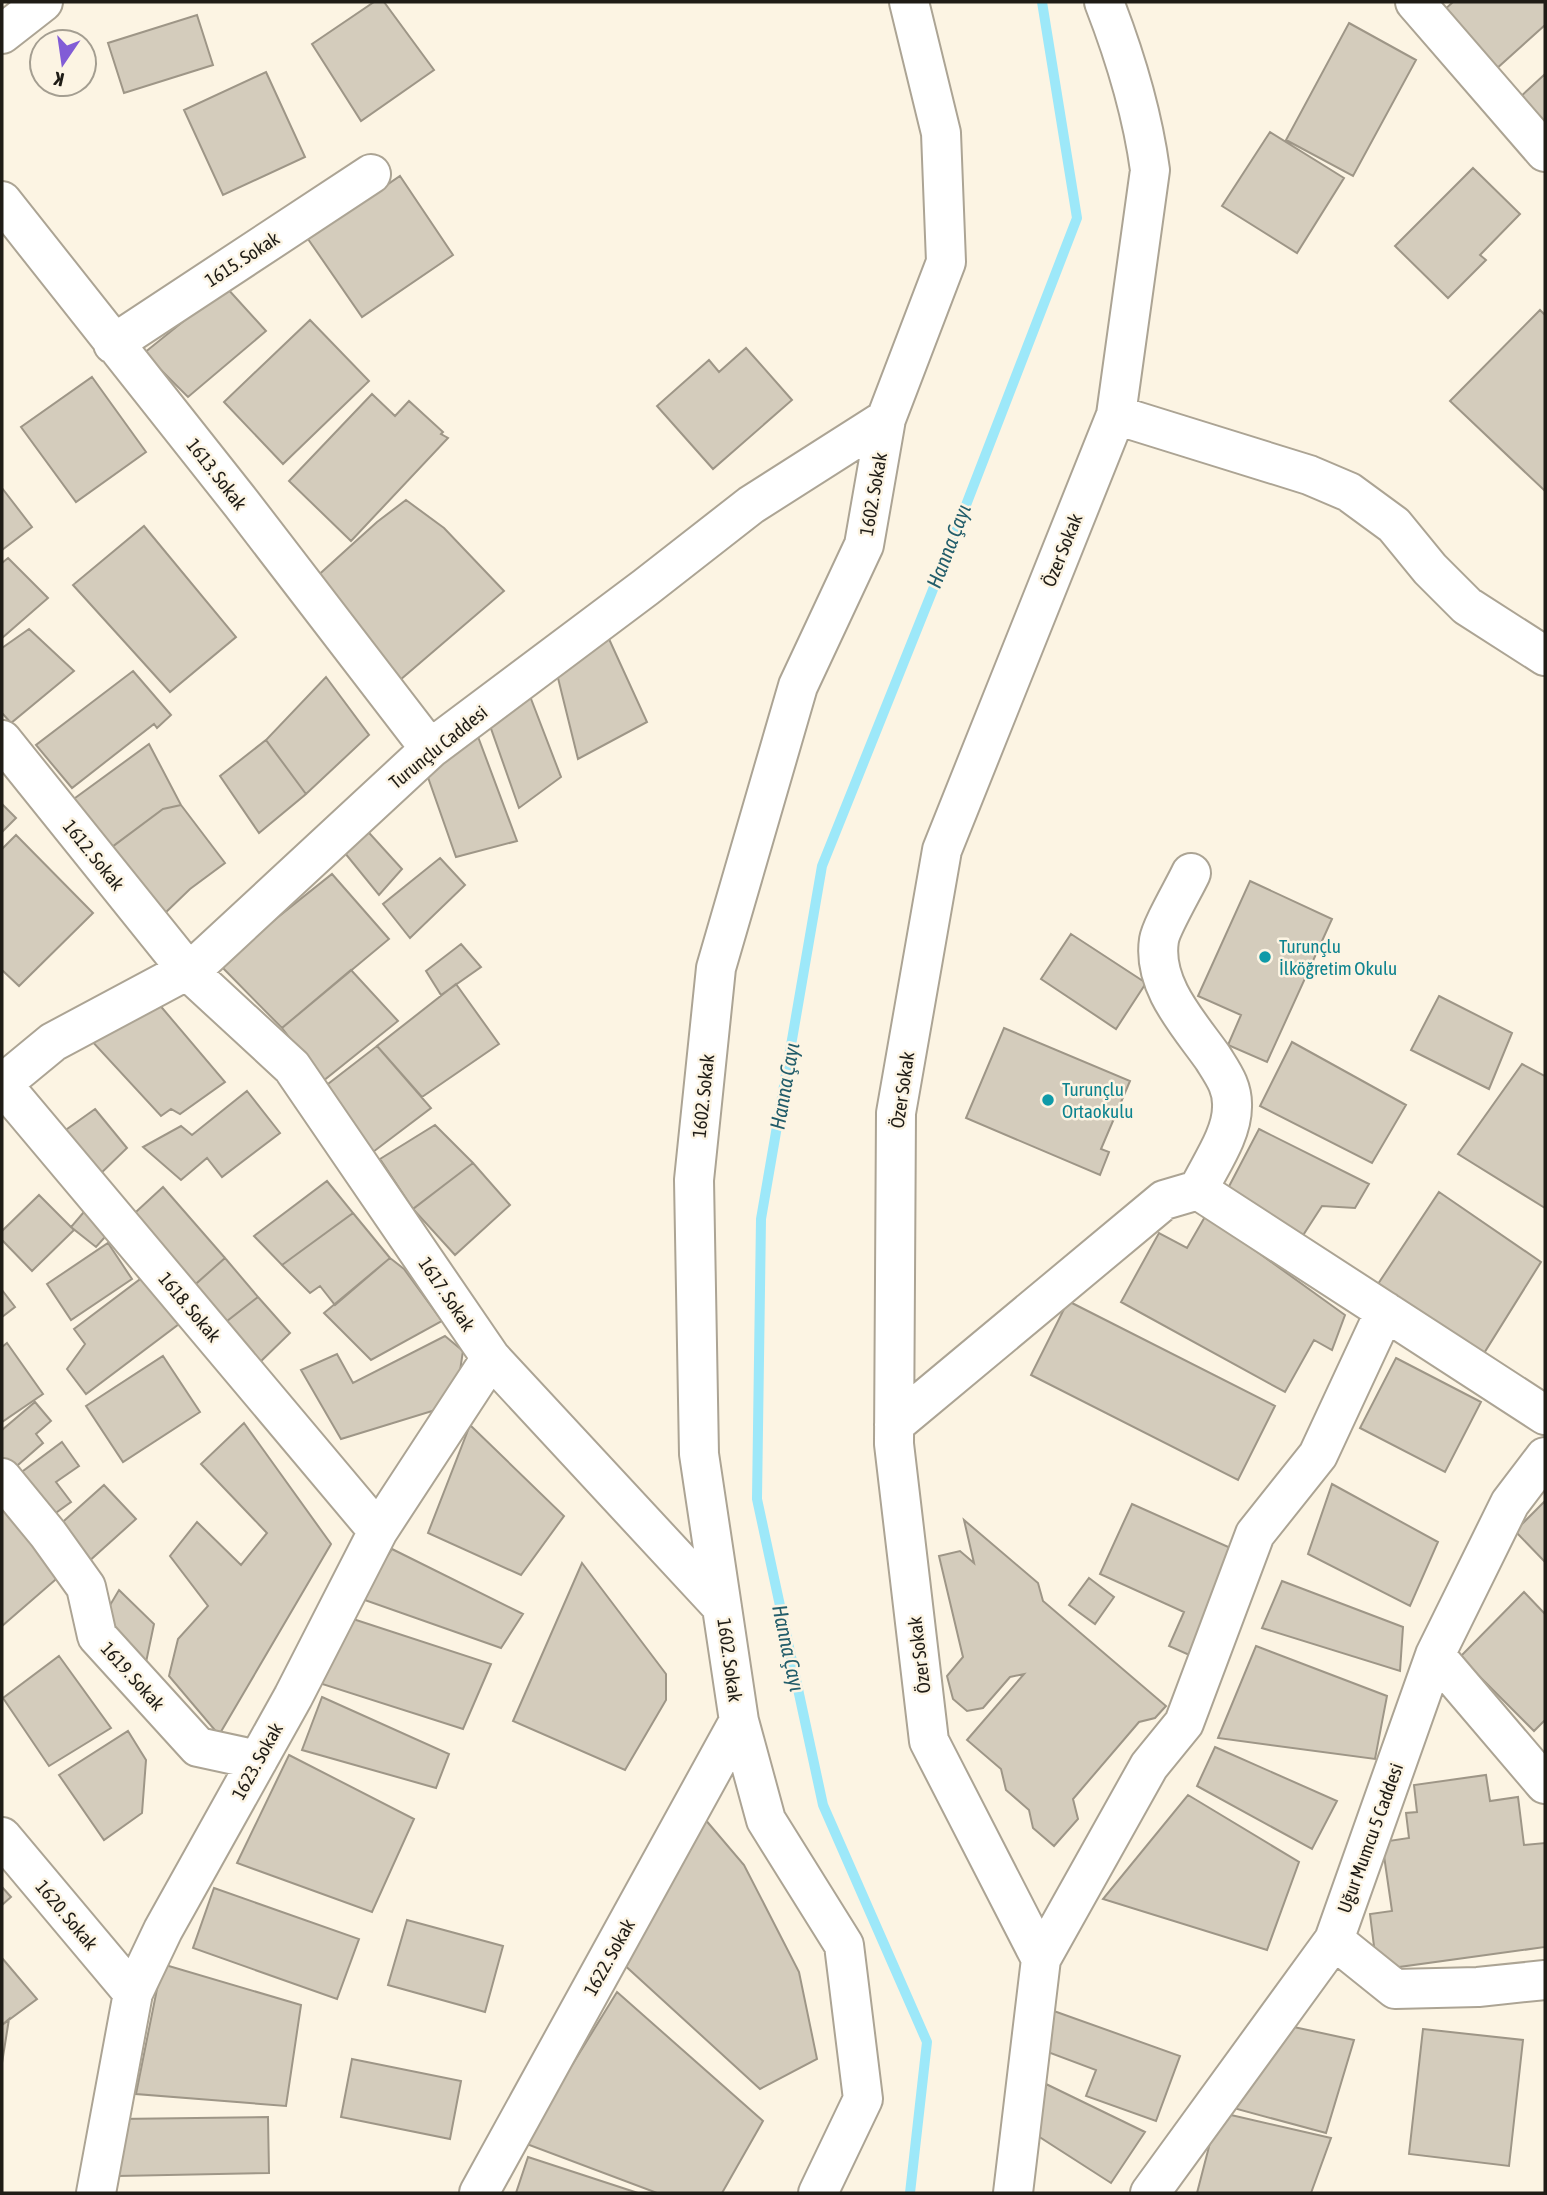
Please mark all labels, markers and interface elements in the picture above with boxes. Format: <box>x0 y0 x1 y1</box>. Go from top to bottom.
north arrow <box>28 28 98 98</box>
text: K <box>51 68 66 91</box>
street label: 1615. Sokak <box>201 227 284 291</box>
street label: 1613. Sokak <box>182 434 252 514</box>
street label: 1602. Sokak <box>855 450 891 537</box>
water label: Hanna Çayı <box>921 501 975 591</box>
street label: Özer Sokak <box>1037 510 1087 590</box>
street label: Turunçlu Caddesi <box>385 701 491 793</box>
street label: 1612. Sokak <box>59 815 129 895</box>
place label: Turunçlu İlköğretim Okulu <box>1279 935 1397 979</box>
marker: Turunçlu İlköğretim Okulu <box>1257 949 1273 965</box>
water label: Hanna Çayı <box>765 1041 803 1131</box>
street label: Özer Sokak <box>886 1050 918 1130</box>
street label: 1602. Sokak <box>688 1052 718 1139</box>
place label: Turunçlu Ortaokulu <box>1062 1078 1134 1122</box>
marker: Turunçlu Ortaokulu <box>1040 1092 1056 1108</box>
street label: 1617. Sokak <box>414 1253 480 1336</box>
street label: 1618. Sokak <box>155 1268 226 1347</box>
water label: Hanna Çayı <box>768 1603 810 1694</box>
street label: Özer Sokak <box>903 1615 935 1695</box>
street label: 1602. Sokak <box>713 1617 747 1704</box>
street label: 1619. Sokak <box>97 1637 170 1715</box>
street label: 1623. Sokak <box>227 1718 287 1803</box>
street label: Uğur Mumcu 5 Caddesi <box>1333 1760 1407 1916</box>
street label: 1620. Sokak <box>32 1876 103 1955</box>
street label: 1622. Sokak <box>579 1914 639 1999</box>

